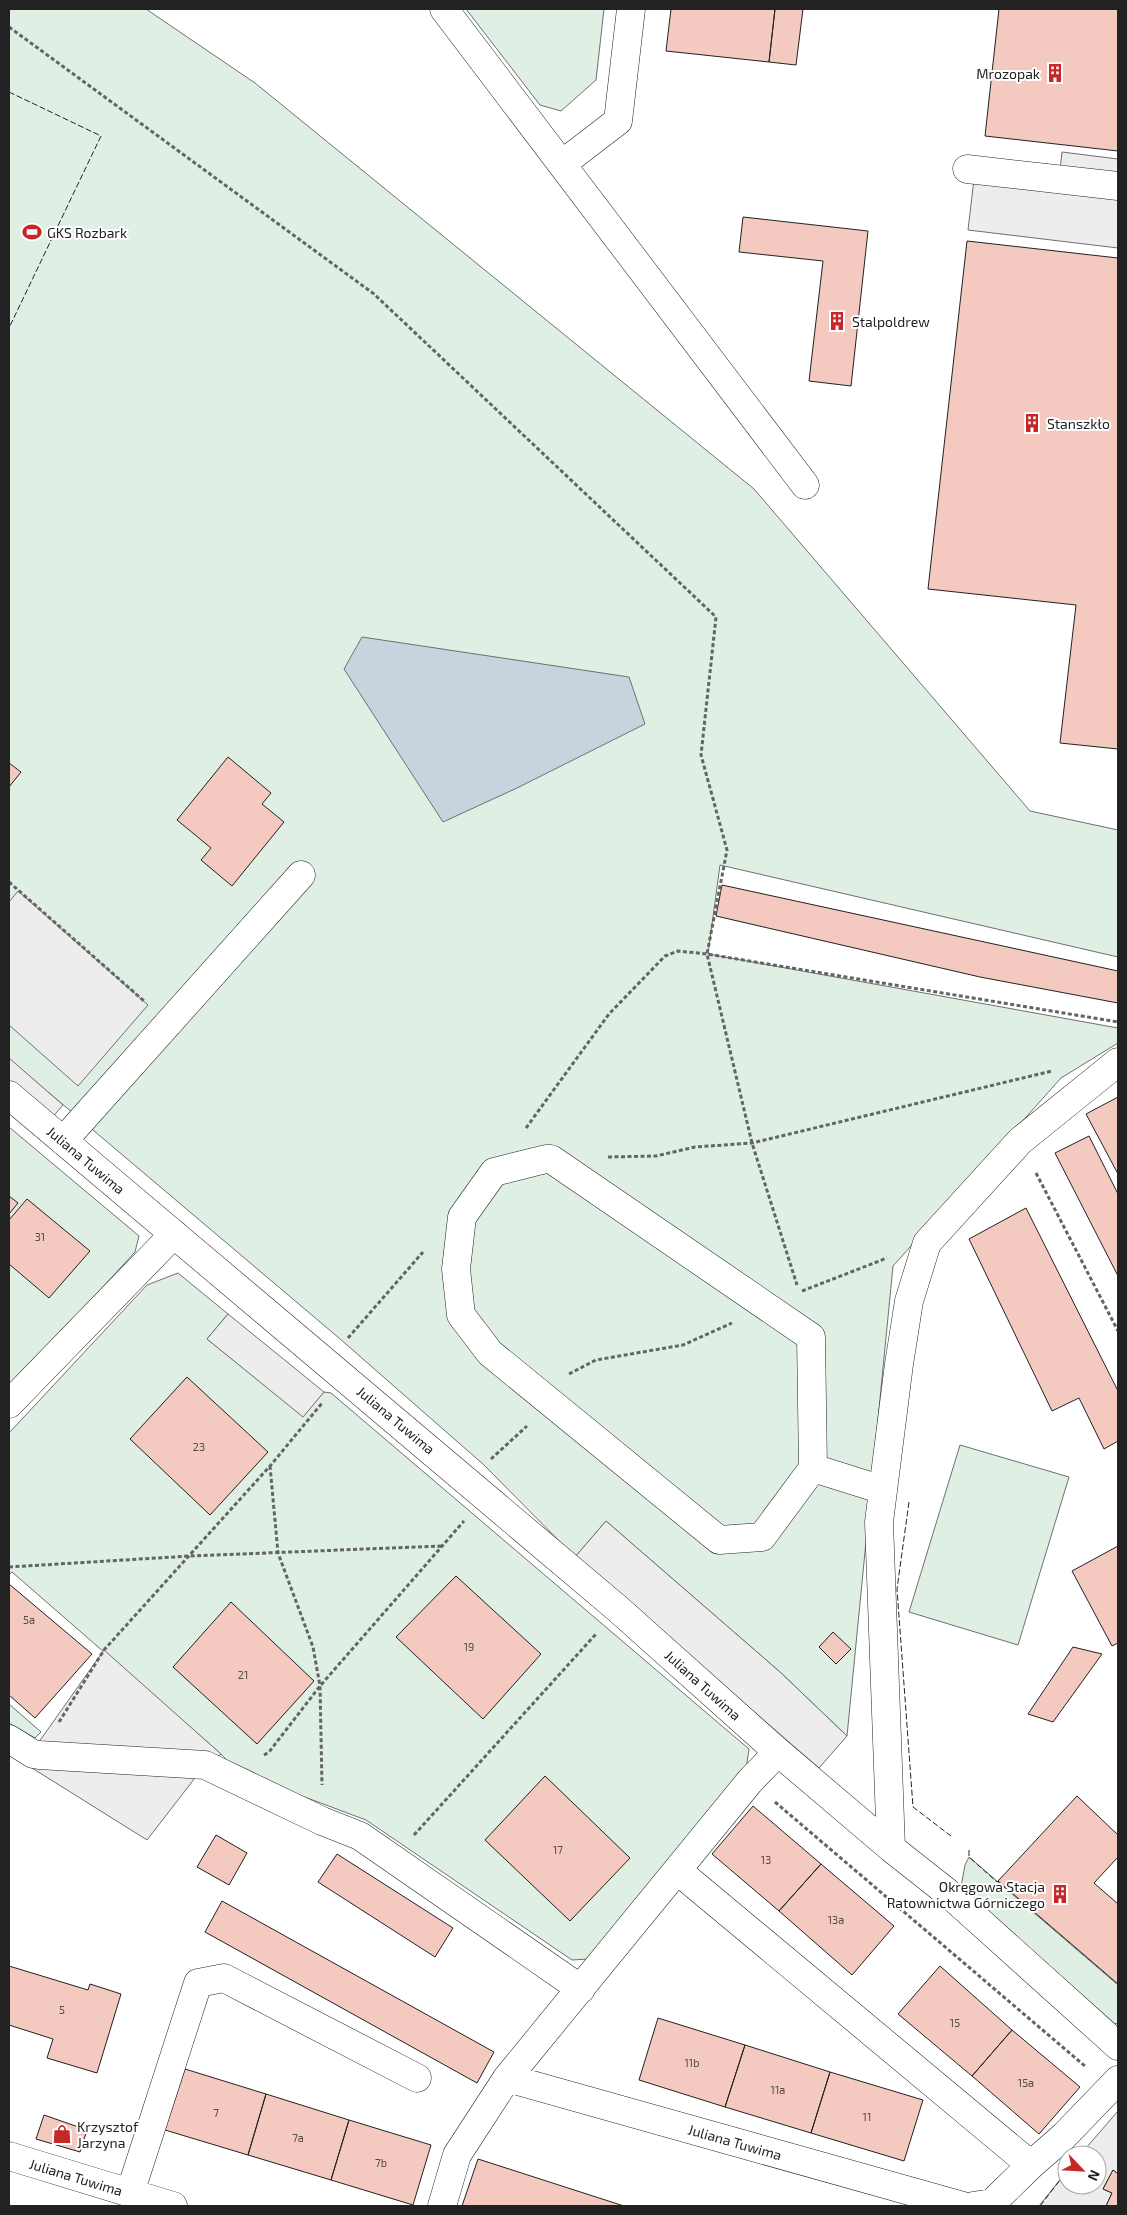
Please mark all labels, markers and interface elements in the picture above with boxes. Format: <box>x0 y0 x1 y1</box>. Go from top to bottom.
building icon: Mrozopak <box>1044 62 1066 84</box>
place label: Mrozopak <box>976 65 1040 82</box>
sports icon: GKS Rozbark <box>21 221 43 243</box>
place label: GKS Rozbark <box>47 224 127 241</box>
building icon: Stalpoldrew <box>826 310 848 332</box>
place label: Stalpoldrew <box>852 313 930 330</box>
building icon: Stanszkło <box>1021 412 1043 434</box>
place label: Stanszkło <box>1047 415 1110 432</box>
street label: Juliana Tuwima <box>44 1122 128 1198</box>
house number: 31 <box>35 1230 45 1243</box>
street label: Juliana Tuwima <box>354 1382 438 1458</box>
house number: 23 <box>193 1440 205 1453</box>
house number: 5a <box>23 1613 35 1626</box>
house number: 19 <box>464 1640 474 1653</box>
street label: Juliana Tuwima <box>661 1646 745 1724</box>
house number: 21 <box>238 1668 248 1681</box>
house number: 17 <box>553 1843 563 1856</box>
house number: 13 <box>761 1853 771 1866</box>
place label: Okręgowa Stacja Ratownictwa Górniczego <box>887 1878 1045 1911</box>
building icon: Okręgowa Stacja Ratownictwa Górniczego <box>1049 1883 1071 1905</box>
house number: 13a <box>828 1913 844 1926</box>
house number: 5 <box>59 2003 65 2016</box>
house number: 15 <box>950 2016 960 2029</box>
house number: 11b <box>684 2056 700 2069</box>
house number: 15a <box>1018 2076 1034 2089</box>
house number: 11a <box>771 2083 785 2096</box>
house number: 7 <box>213 2106 219 2119</box>
house number: 11 <box>863 2110 871 2123</box>
place label: Krzysztof Jarzyna <box>77 2118 139 2151</box>
street label: Juliana Tuwima <box>686 2121 784 2163</box>
shop icon: Krzysztof Jarzyna <box>51 2123 73 2145</box>
house number: 7a <box>292 2131 304 2144</box>
north arrow <box>1057 2145 1107 2195</box>
street label: Juliana Tuwima <box>27 2155 125 2199</box>
house number: 7b <box>375 2156 387 2169</box>
text: N <box>1084 2168 1104 2184</box>

